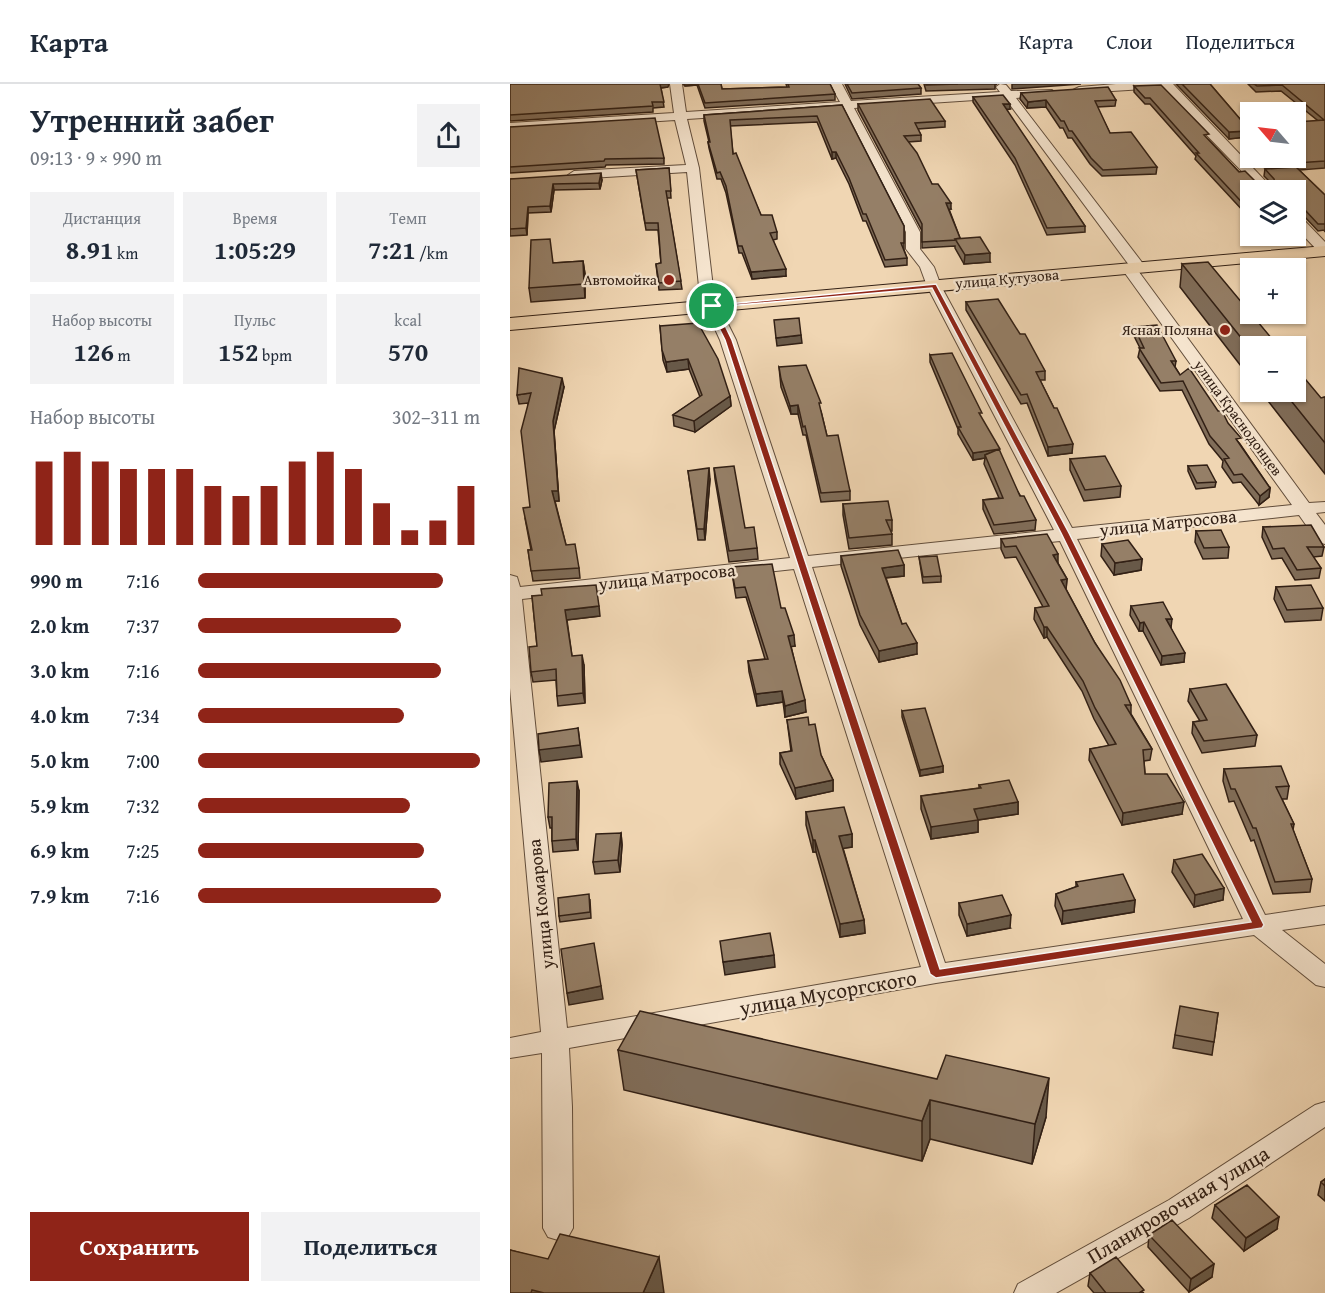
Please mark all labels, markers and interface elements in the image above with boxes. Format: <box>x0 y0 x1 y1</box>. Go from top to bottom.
text: Карта <box>30 21 108 62</box>
text: Карта <box>1019 26 1073 57</box>
text: Слои <box>1106 26 1152 57</box>
text: Поделиться <box>1185 26 1295 57</box>
text: Утренний забег <box>30 96 274 144</box>
north arrow <box>1240 102 1306 168</box>
map controls <box>1240 102 1306 402</box>
button: share <box>417 104 480 167</box>
text: 09:13 · 9 × 990 m <box>30 143 162 172</box>
button: layers <box>1240 180 1306 246</box>
text: Дистанция <box>63 206 141 230</box>
text: Время <box>233 206 277 230</box>
text: Темп <box>390 206 426 230</box>
text: 8.91 <box>66 230 114 269</box>
text: 1:05:29 <box>214 230 296 269</box>
text: 7:21 <box>368 230 416 269</box>
text: km <box>114 241 138 265</box>
text: /km <box>416 241 448 265</box>
button: + <box>1240 258 1306 324</box>
street label: улица Кутузова <box>953 263 1061 294</box>
place label: Автомойка <box>583 269 658 290</box>
marker: Автомойка <box>662 273 676 287</box>
pin <box>686 280 737 331</box>
icon: arrive <box>695 289 728 322</box>
text: Набор высоты <box>52 308 152 332</box>
text: Пульс <box>234 308 276 332</box>
text: kcal <box>394 308 422 332</box>
place label: Ясная Поляна <box>1121 319 1214 340</box>
marker: Ясная Поляна <box>1218 323 1232 337</box>
text: 126 <box>73 332 114 371</box>
text: 152 <box>218 332 258 371</box>
text: 570 <box>388 332 428 371</box>
button: − <box>1240 336 1306 402</box>
text: m <box>114 343 131 367</box>
text: bpm <box>258 343 292 367</box>
street label: улица Краснодонцев <box>1189 355 1288 480</box>
text: Набор высоты <box>30 402 155 431</box>
text: 302–311 m <box>392 402 480 431</box>
street label: улица Матросова <box>1097 502 1238 543</box>
street label: улица Матросова <box>596 556 737 597</box>
text: 990 m <box>30 566 83 595</box>
text: 7:16 <box>126 566 160 595</box>
text: 2.0 km <box>30 611 89 640</box>
text: 7:37 <box>126 611 160 640</box>
text: 3.0 km <box>30 656 89 685</box>
text: 7:16 <box>126 656 160 685</box>
text: 4.0 km <box>30 701 89 730</box>
text: 7:34 <box>126 701 160 730</box>
text: 5.0 km <box>30 746 89 775</box>
text: 7:00 <box>126 746 160 775</box>
text: 5.9 km <box>30 791 89 820</box>
text: 7:32 <box>126 791 160 820</box>
text: 6.9 km <box>30 836 89 865</box>
text: 7:25 <box>126 836 160 865</box>
street label: улица Комарова <box>520 837 561 971</box>
text: 7.9 km <box>30 881 89 910</box>
text: 7:16 <box>126 881 160 910</box>
street label: улица Мусоргского <box>736 962 919 1024</box>
street label: Планировочная улица <box>1081 1138 1275 1271</box>
button: Сохранить <box>30 1212 249 1281</box>
button: Поделиться <box>261 1212 480 1281</box>

